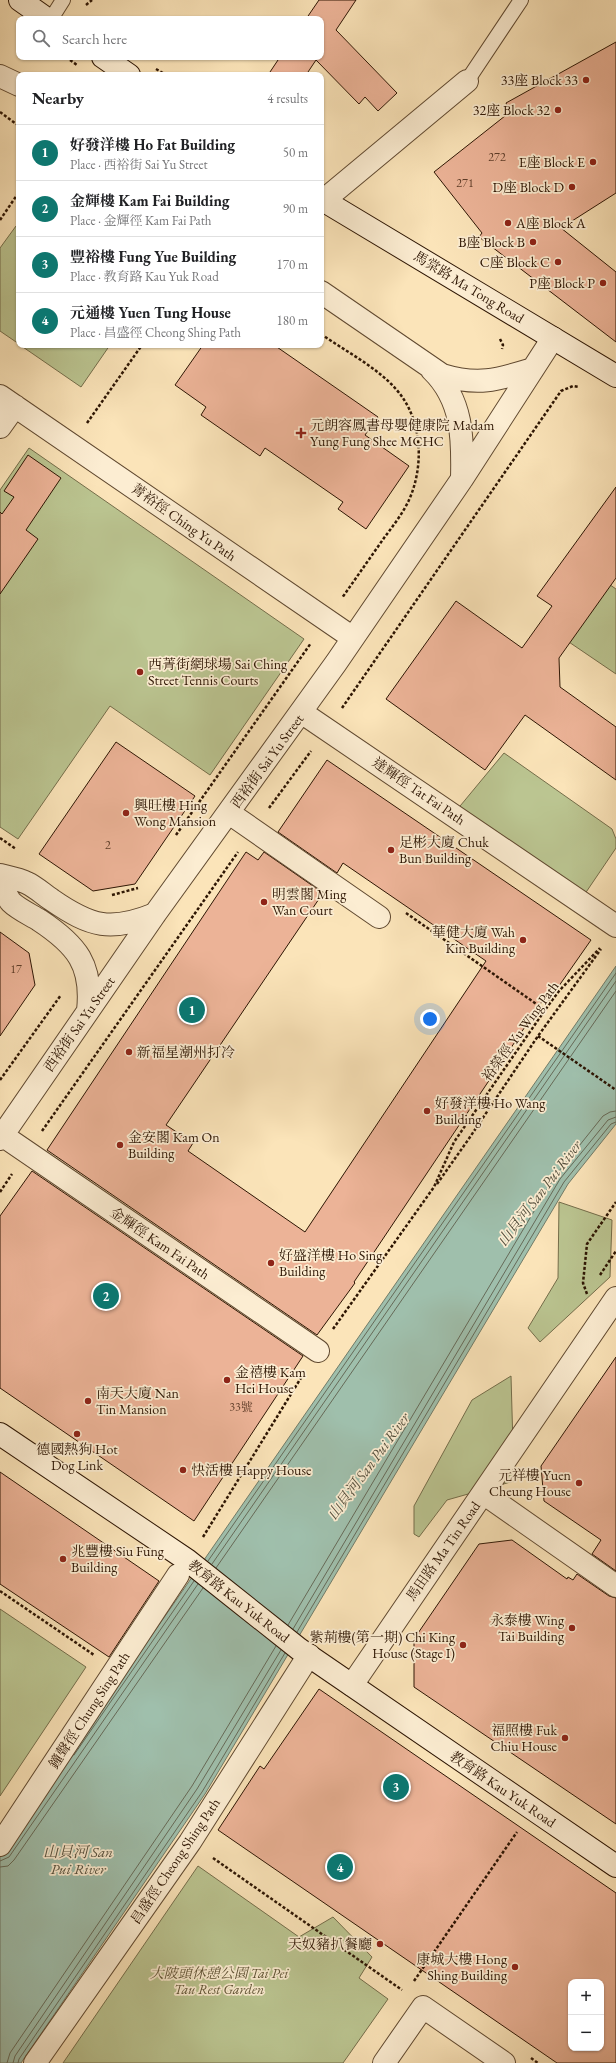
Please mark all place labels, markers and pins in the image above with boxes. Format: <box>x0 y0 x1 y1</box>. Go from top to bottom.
place label: 33座 Block 33 <box>501 71 578 89</box>
marker: 33座 Block 33 <box>581 75 591 85</box>
place label: 32座 Block 32 <box>473 101 550 119</box>
marker: 32座 Block 32 <box>553 105 563 115</box>
place label: E座 Block E <box>519 153 585 171</box>
marker: E座 Block E <box>588 157 598 167</box>
place label: D座 Block D <box>493 178 564 196</box>
marker: D座 Block D <box>567 182 577 192</box>
place label: A座 Block A <box>515 214 586 232</box>
marker: A座 Block A <box>503 218 513 228</box>
place label: B座 Block B <box>458 233 525 251</box>
marker: B座 Block B <box>528 237 538 247</box>
place label: C座 Block C <box>480 253 550 271</box>
marker: C座 Block C <box>553 257 563 267</box>
place label: P座 Block P <box>529 274 595 292</box>
marker: P座 Block P <box>598 278 608 288</box>
place label: 元朗容鳳書母嬰健康院 Madam Yung Fung Shee MCHC <box>310 416 494 450</box>
marker: 元朗容鳳書母嬰健康院 Madam Yung Fung Shee MCHC <box>295 427 307 439</box>
place label: 西菁街網球場 Sai Ching Street Tennis Courts <box>148 655 288 689</box>
marker: 西菁街網球場 Sai Ching Street Tennis Courts <box>135 667 145 677</box>
place label: 興旺樓 Hing Wong Mansion <box>134 796 217 830</box>
marker: 興旺樓 Hing Wong Mansion <box>121 808 131 818</box>
place label: 足彬大廈 Chuk Bun Building <box>399 833 489 867</box>
marker: 足彬大廈 Chuk Bun Building <box>386 845 396 855</box>
place label: 明雲閣 Ming Wan Court <box>272 885 347 919</box>
marker: 明雲閣 Ming Wan Court <box>259 897 269 907</box>
place label: 華健大廈 Wah Kin Building <box>432 923 516 957</box>
marker: 華健大廈 Wah Kin Building <box>518 935 528 945</box>
pin: 1 <box>179 995 205 1025</box>
place label: 新福星潮州打冷 <box>137 1043 235 1061</box>
marker: 新福星潮州打冷 <box>124 1047 134 1057</box>
place label: 好發洋樓 Ho Wang Building <box>435 1094 546 1128</box>
marker: 好發洋樓 Ho Wang Building <box>422 1106 432 1116</box>
place label: 金安閣 Kam On Building <box>128 1128 220 1162</box>
marker: 金安閣 Kam On Building <box>115 1140 125 1150</box>
place label: 好盛洋樓 Ho Sing Building <box>279 1246 383 1280</box>
marker: 好盛洋樓 Ho Sing Building <box>266 1258 276 1268</box>
pin: 2 <box>93 1281 119 1311</box>
place label: 金禧樓 Kam Hei House <box>235 1363 306 1397</box>
marker: 金禧樓 Kam Hei House <box>222 1375 232 1385</box>
place label: 南天大廈 Nan Tin Mansion <box>96 1384 179 1418</box>
marker: 南天大廈 Nan Tin Mansion <box>83 1396 93 1406</box>
marker: 德國熱狗 Hot Dog Link <box>72 1429 82 1439</box>
place label: 德國熱狗 Hot Dog Link <box>36 1440 118 1474</box>
place label: 快活樓 Happy House <box>191 1461 312 1479</box>
marker: 快活樓 Happy House <box>178 1465 188 1475</box>
place label: 元祥樓 Yuen Cheung House <box>489 1466 572 1500</box>
marker: 元祥樓 Yuen Cheung House <box>574 1478 584 1488</box>
place label: 兆豐樓 Siu Fung Building <box>71 1542 165 1576</box>
marker: 兆豐樓 Siu Fung Building <box>58 1554 68 1564</box>
place label: 永泰樓 Wing Tai Building <box>490 1611 565 1645</box>
marker: 永泰樓 Wing Tai Building <box>567 1623 577 1633</box>
place label: 紫荊樓(第一期) Chi King House (Stage I) <box>310 1628 456 1662</box>
marker: 紫荊樓(第一期) Chi King House (Stage I) <box>458 1640 468 1650</box>
place label: 福照樓 Fuk Chiu House <box>491 1721 558 1755</box>
marker: 福照樓 Fuk Chiu House <box>560 1733 570 1743</box>
pin: 3 <box>383 1772 409 1802</box>
pin: 4 <box>327 1852 353 1882</box>
place label: 天奴豬扒餐廳 <box>288 1935 372 1953</box>
marker: 天奴豬扒餐廳 <box>375 1939 385 1949</box>
place label: 康城大樓 Hong Shing Building <box>416 1950 508 1984</box>
marker: 康城大樓 Hong Shing Building <box>510 1962 520 1972</box>

